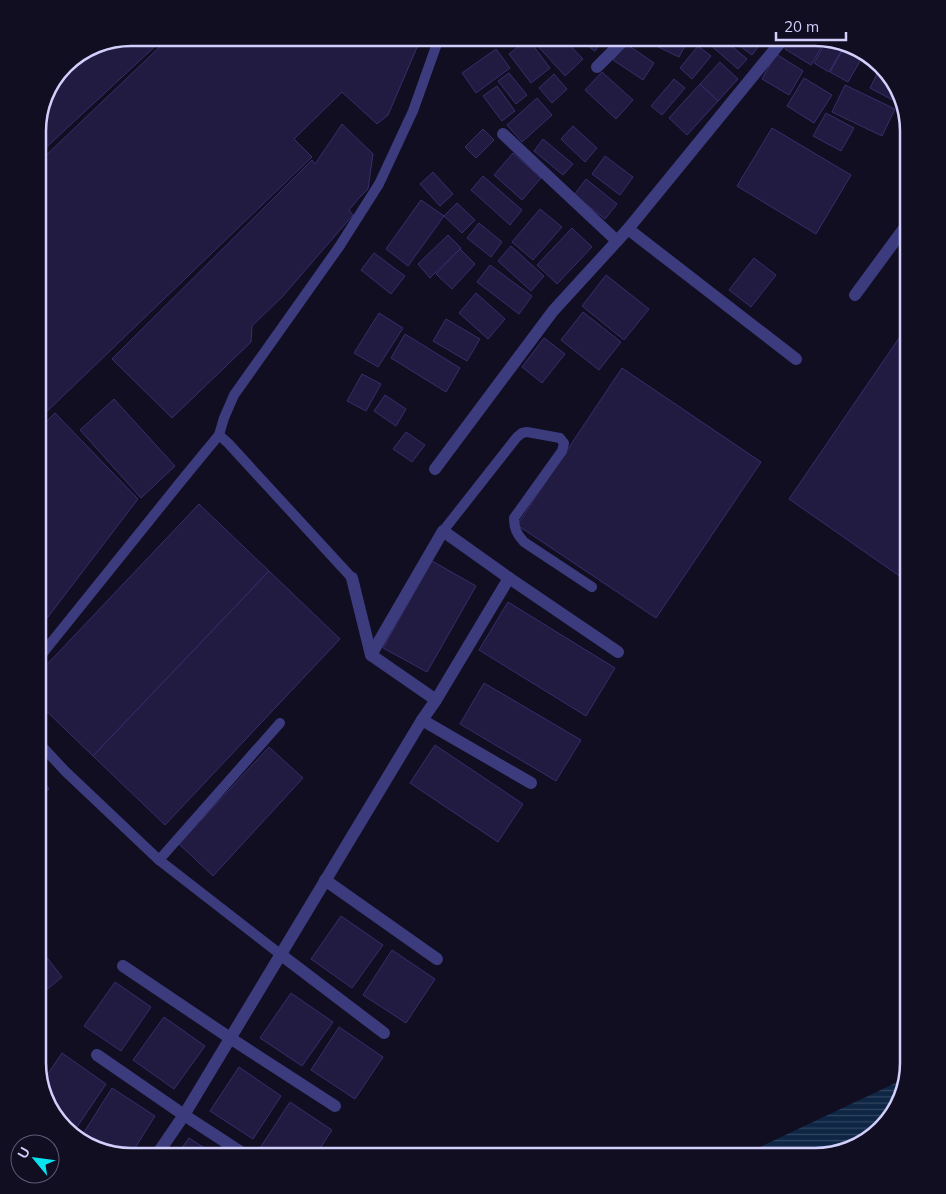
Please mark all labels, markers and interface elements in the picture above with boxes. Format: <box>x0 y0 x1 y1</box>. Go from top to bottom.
scale bar <box>776 10 846 42</box>
text: 20 m <box>784 17 819 36</box>
north arrow <box>10 1134 60 1184</box>
text: U <box>13 1144 34 1162</box>

